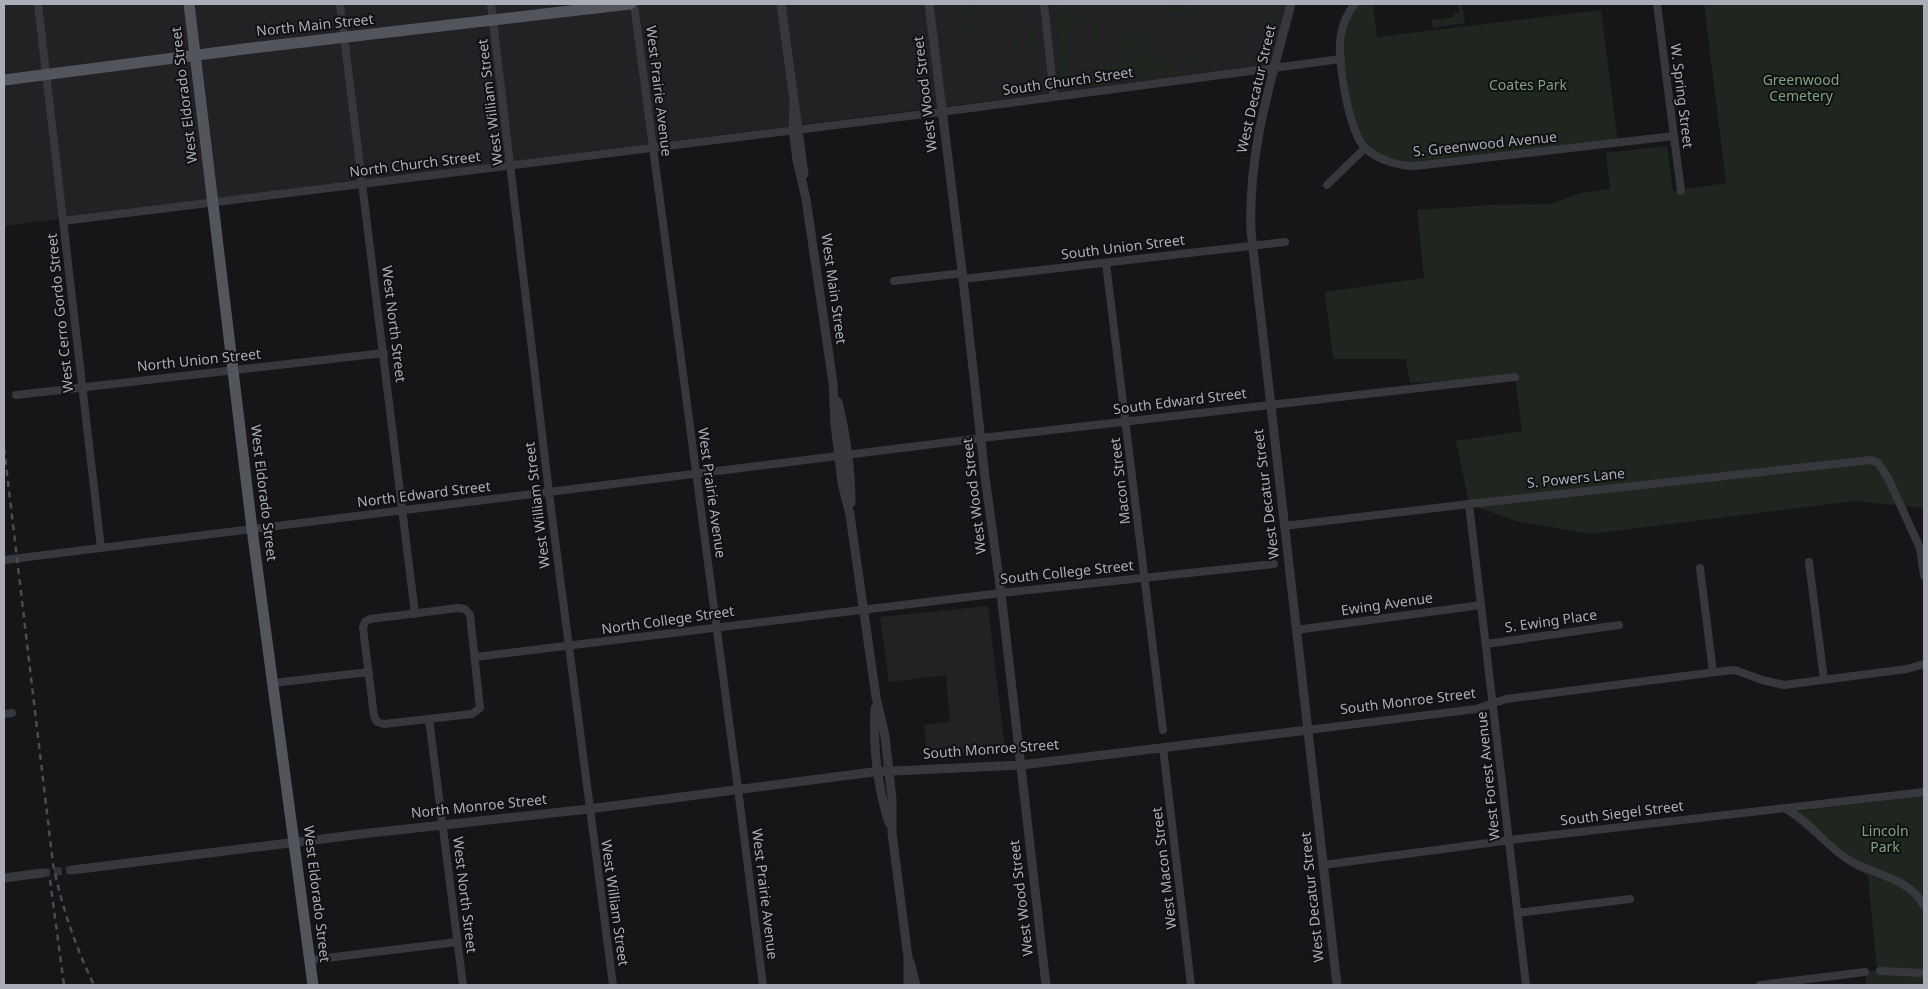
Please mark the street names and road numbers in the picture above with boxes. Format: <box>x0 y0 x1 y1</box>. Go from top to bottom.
street label: North Main Street <box>256 11 374 41</box>
street label: West Decatur Street <box>1234 23 1280 155</box>
street label: West Prairie Avenue <box>642 25 674 157</box>
street label: West Eldorado Street <box>168 26 202 164</box>
street label: West Wood Street <box>911 35 941 153</box>
street label: West William Street <box>475 38 507 166</box>
street label: W. Spring Street <box>1666 43 1696 149</box>
street label: South Church Street <box>1002 65 1134 99</box>
street label: S. Greenwood Avenue <box>1412 129 1558 161</box>
street label: North Church Street <box>348 149 482 181</box>
street label: West Cerro Gordo Street <box>44 232 78 394</box>
street label: South Union Street <box>1060 232 1186 264</box>
street label: West Main Street <box>817 233 849 345</box>
street label: West North Street <box>378 265 408 383</box>
street label: North Union Street <box>136 346 262 376</box>
street label: South Edward Street <box>1112 385 1248 419</box>
street label: West Eldorado Street <box>246 424 280 562</box>
street label: West Prairie Avenue <box>694 427 728 559</box>
street label: West Decatur Street <box>1251 428 1283 560</box>
street label: West Wood Street <box>960 437 990 555</box>
street label: Macon Street <box>1107 437 1135 525</box>
street label: West William Street <box>522 441 554 569</box>
street label: S. Powers Lane <box>1526 465 1626 493</box>
street label: North Edward Street <box>356 478 492 512</box>
street label: South College Street <box>1000 558 1134 588</box>
street label: Ewing Avenue <box>1340 590 1434 620</box>
street label: North College Street <box>601 603 735 639</box>
street label: S. Ewing Place <box>1504 607 1598 637</box>
street label: South Monroe Street <box>1339 685 1477 719</box>
street label: West Forest Avenue <box>1474 711 1504 841</box>
street label: South Monroe Street <box>922 737 1060 763</box>
street label: North Monroe Street <box>410 792 548 822</box>
street label: South Siegel Street <box>1559 798 1685 830</box>
street label: West Macon Street <box>1149 806 1181 930</box>
street label: West Eldorado Street <box>299 825 333 963</box>
street label: West Prairie Avenue <box>748 828 780 960</box>
street label: West Decatur Street <box>1298 831 1328 963</box>
street label: West North Street <box>449 836 479 954</box>
street label: West William Street <box>597 839 631 967</box>
street label: West Wood Street <box>1007 839 1037 957</box>

